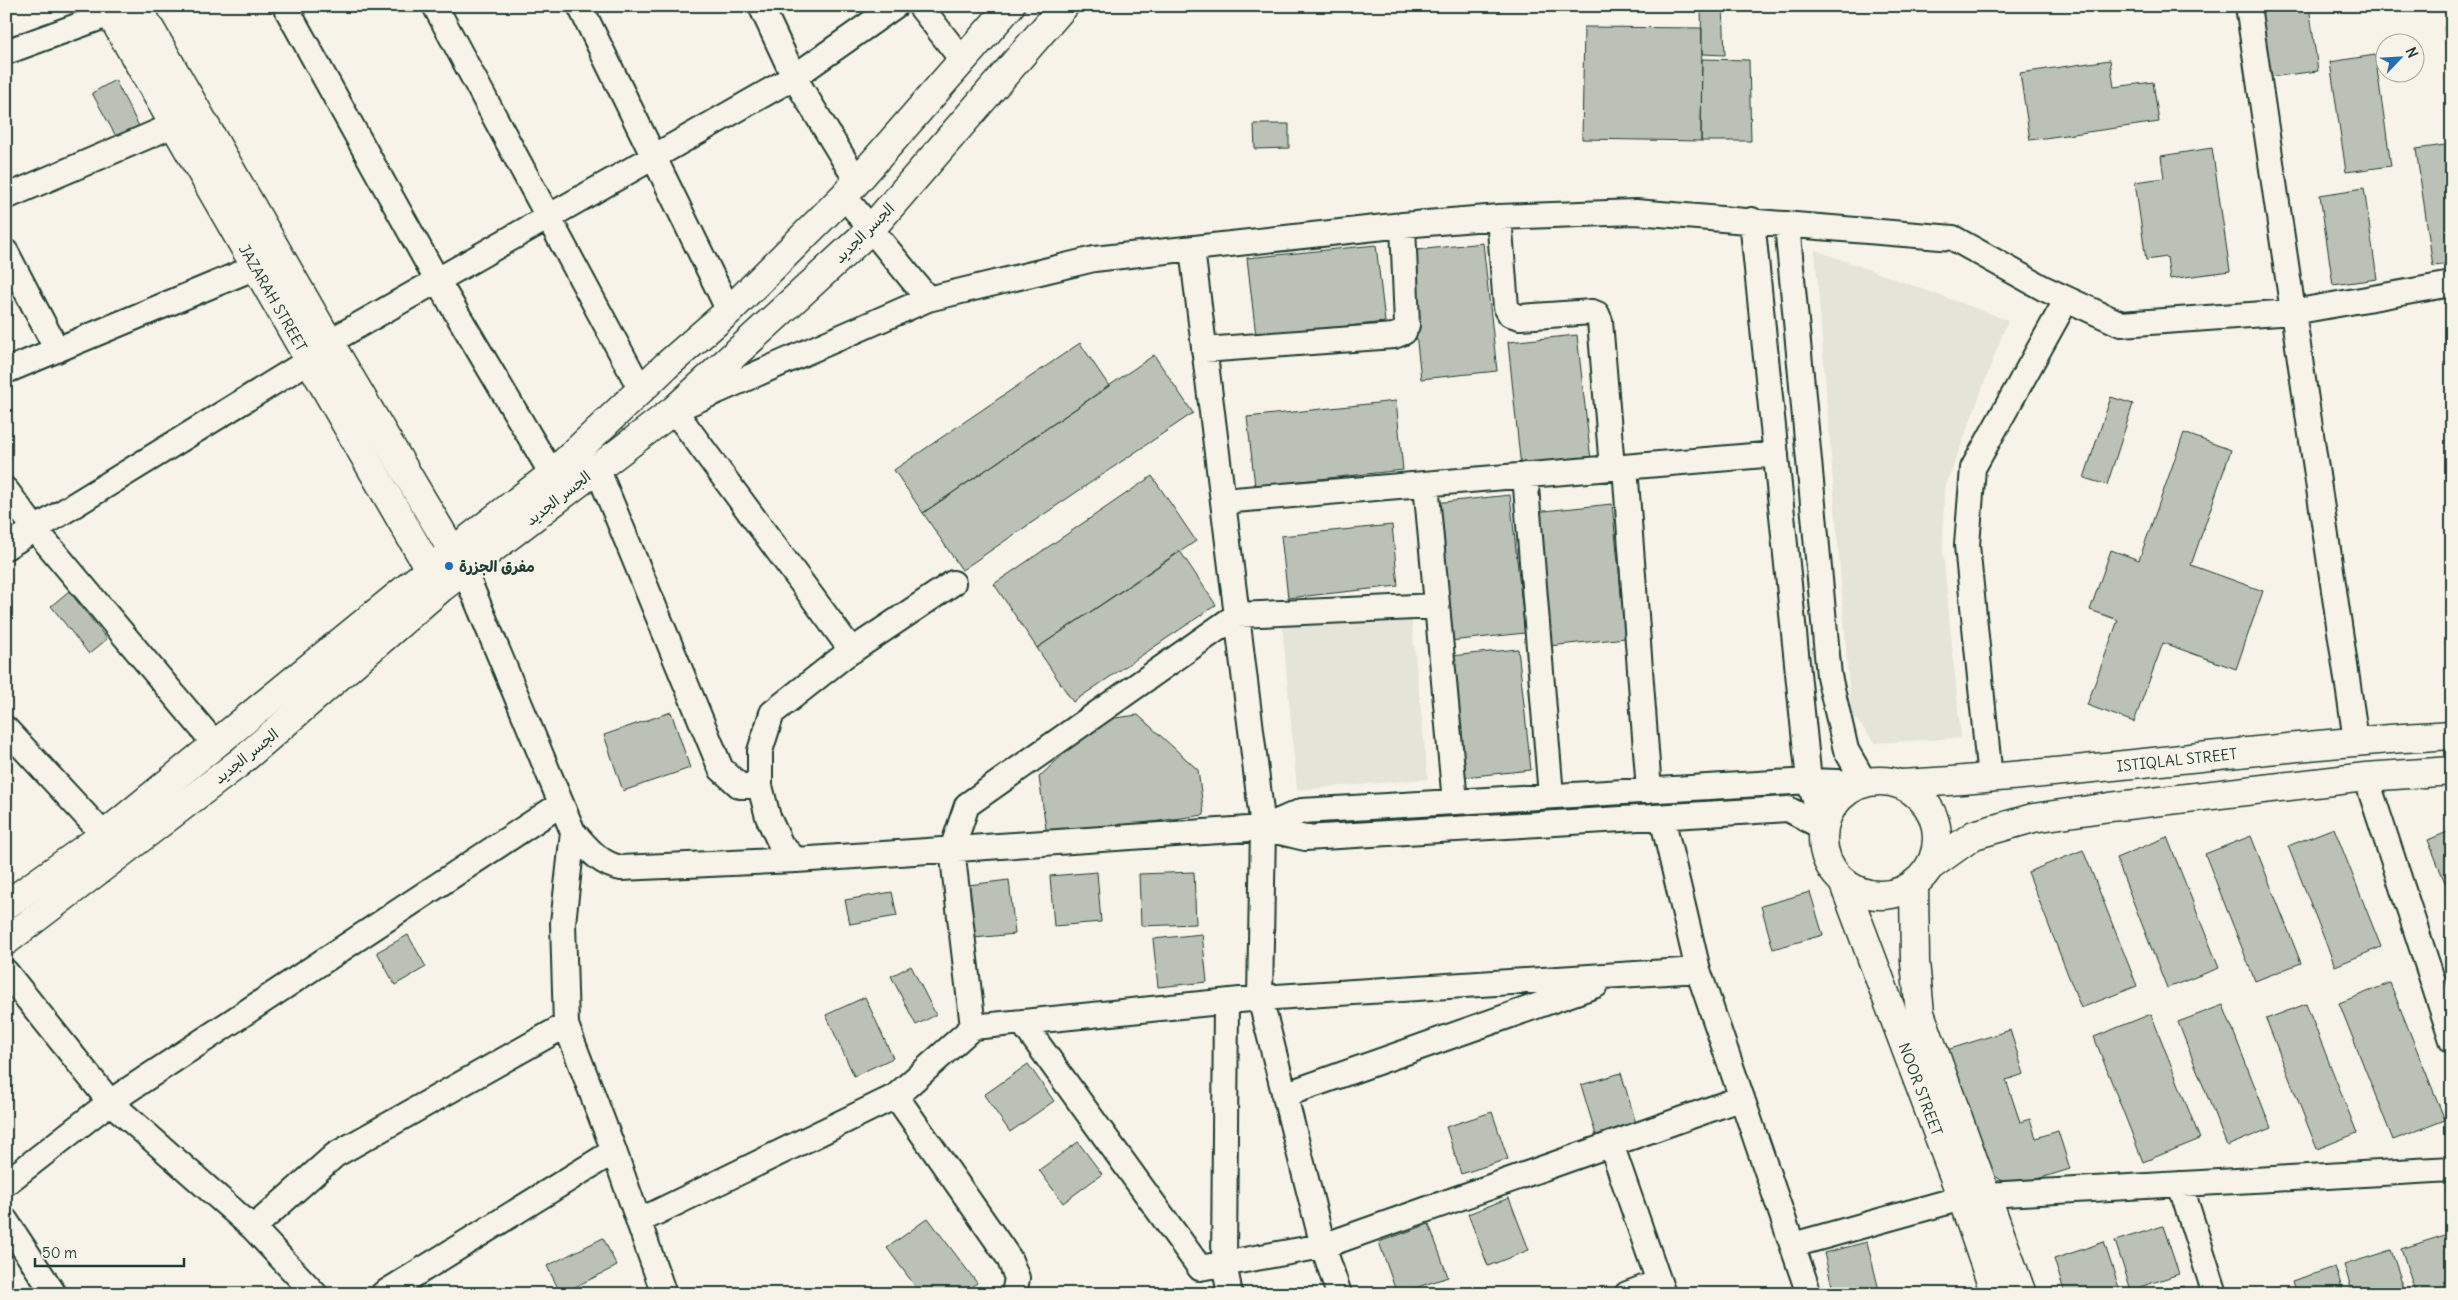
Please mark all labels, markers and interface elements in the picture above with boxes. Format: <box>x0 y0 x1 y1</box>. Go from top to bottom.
north arrow <box>2376 32 2426 82</box>
text: N <box>2402 44 2422 61</box>
street label: الجسر الجديد <box>830 199 898 267</box>
street label: JAZARAH STREET <box>235 241 312 354</box>
street label: الجسر الجديد <box>522 467 594 529</box>
place label: مفرق الجزرة <box>459 557 535 576</box>
marker: مفرق الجزرة <box>443 560 455 572</box>
street label: الجسر الجديد <box>210 724 282 788</box>
street label: ISTIQLAL STREET <box>2116 744 2238 775</box>
street label: NOOR STREET <box>1895 1040 1947 1138</box>
scale bar <box>35 1235 184 1267</box>
text: 50 m <box>42 1243 77 1262</box>

